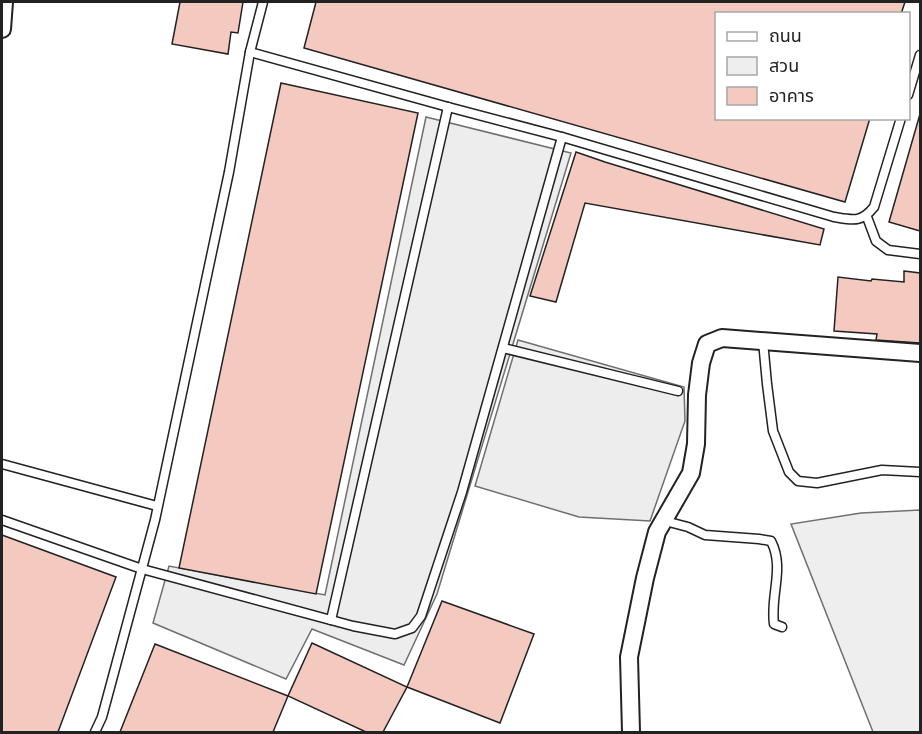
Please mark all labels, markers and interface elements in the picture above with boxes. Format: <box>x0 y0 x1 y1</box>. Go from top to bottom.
legend <box>715 12 910 120</box>
text: ถนน <box>769 21 802 48</box>
text: สวน <box>769 51 799 78</box>
text: อาคาร <box>769 81 814 108</box>

